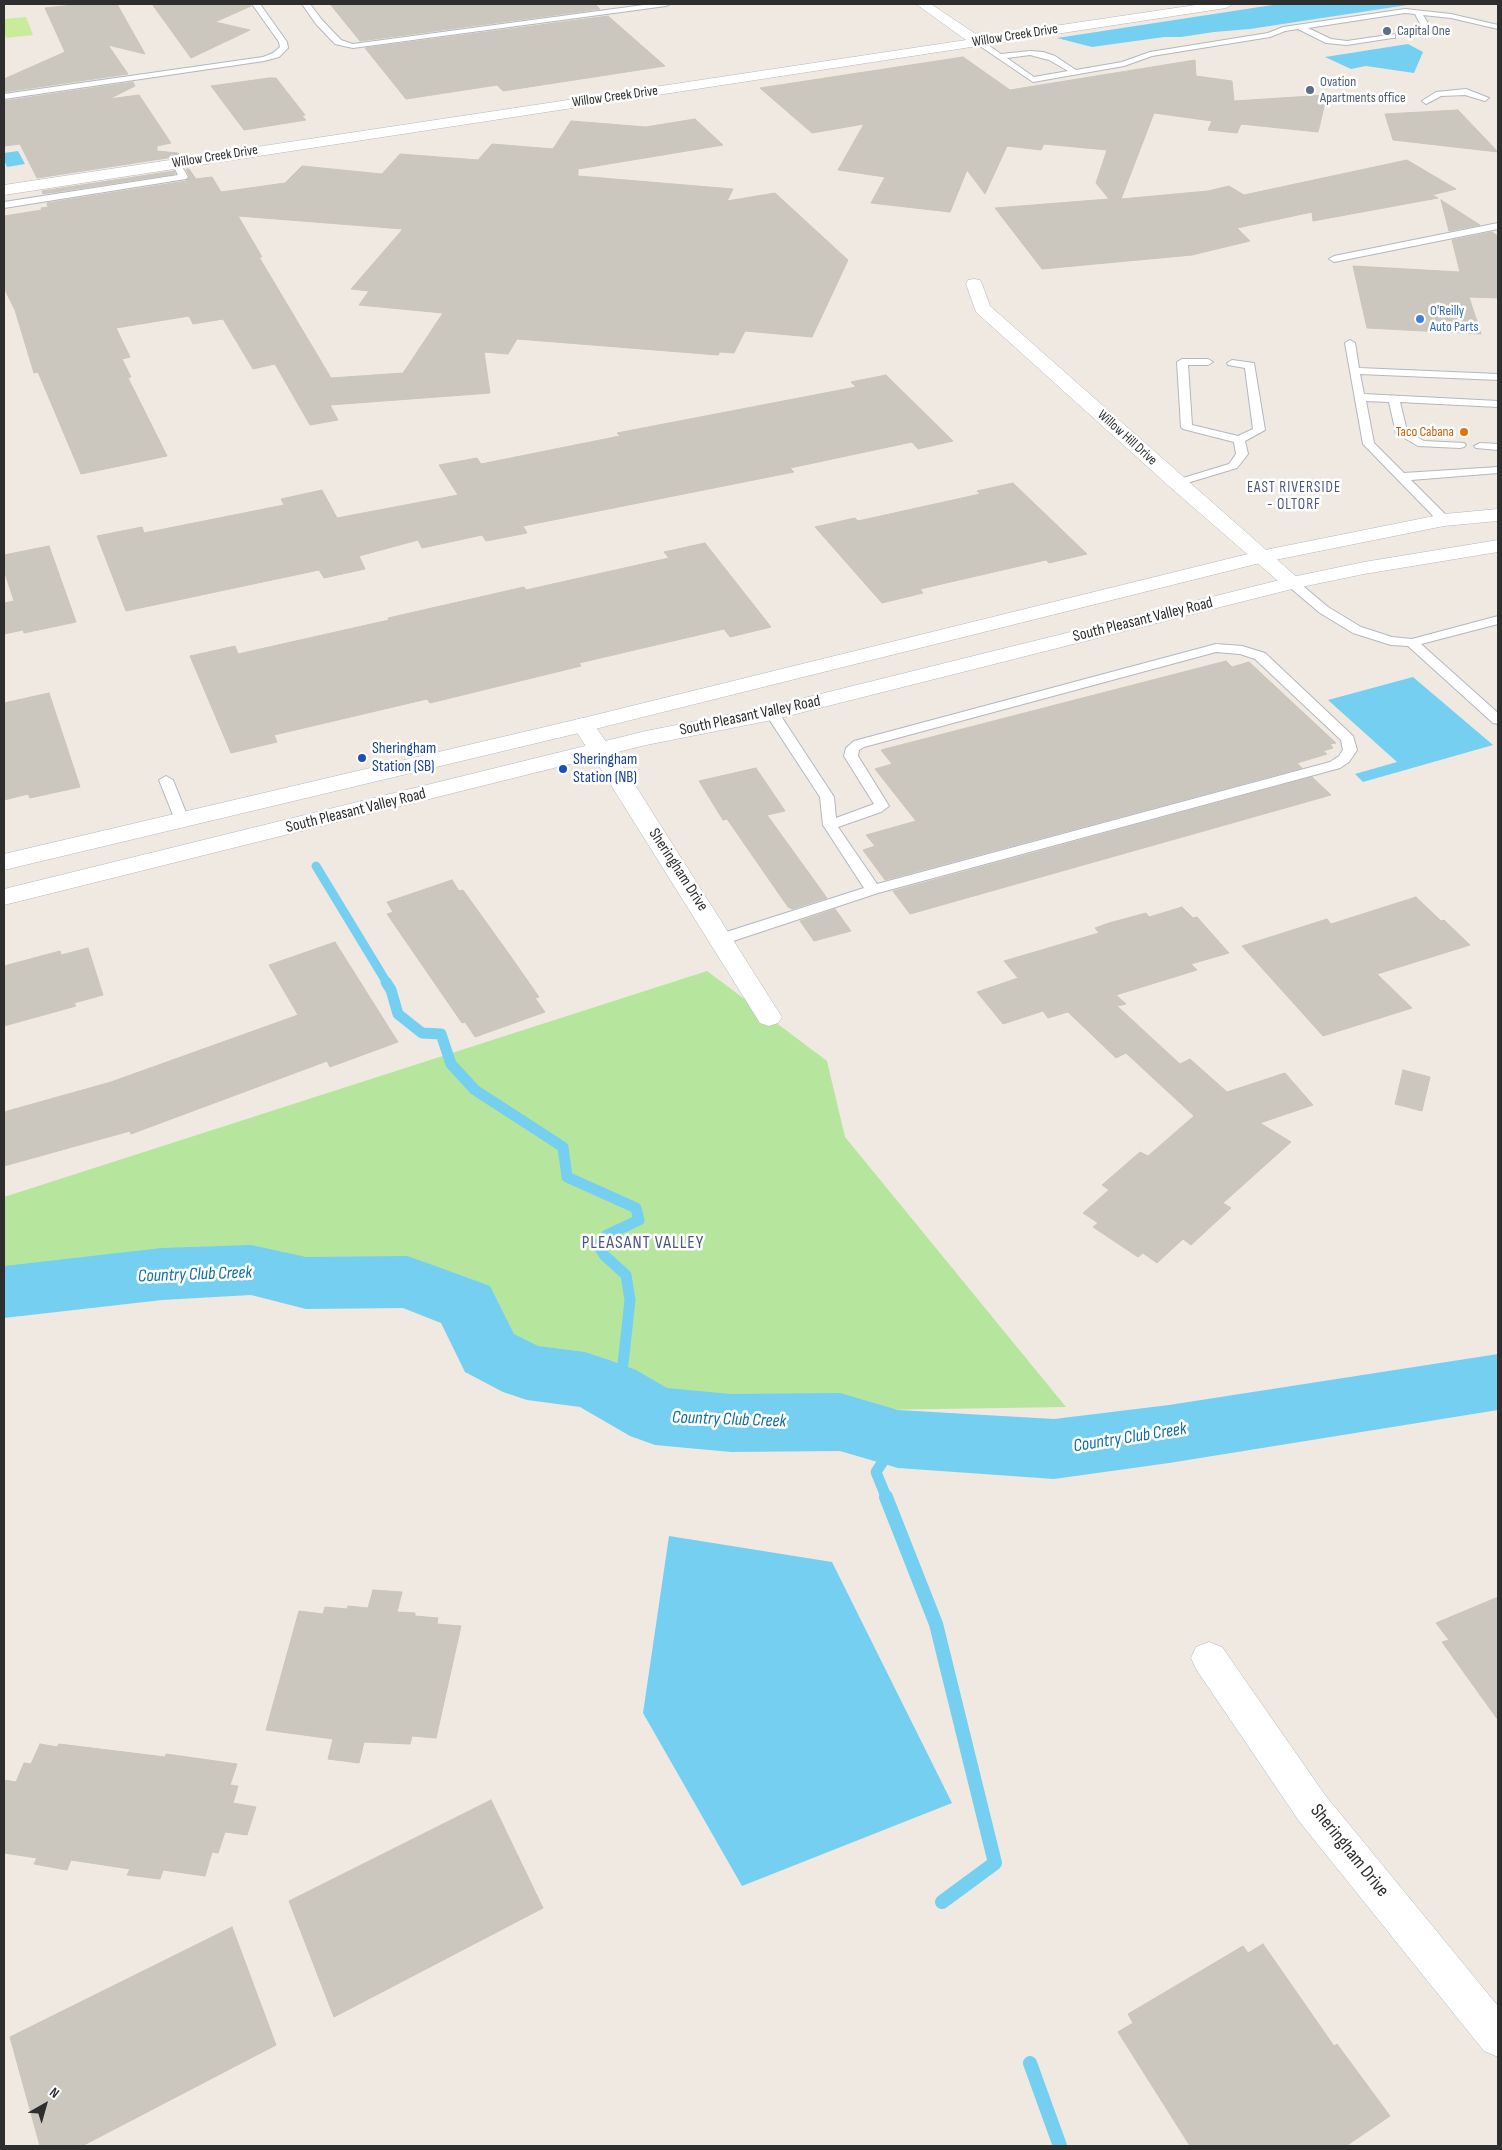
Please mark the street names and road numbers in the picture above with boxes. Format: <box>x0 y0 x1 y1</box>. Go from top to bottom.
street label: Willow Creek Drive <box>971 21 1059 51</box>
street label: Willow Creek Drive <box>571 83 659 111</box>
street label: Willow Creek Drive <box>171 142 259 172</box>
street label: Willow Hill Drive <box>1094 407 1160 469</box>
street label: South Pleasant Valley Road <box>1071 593 1215 647</box>
street label: South Pleasant Valley Road <box>678 692 822 740</box>
street label: South Pleasant Valley Road <box>284 784 428 838</box>
street label: Sheringham Drive <box>644 825 712 915</box>
street label: Sheringham Drive <box>1305 1800 1393 1902</box>

